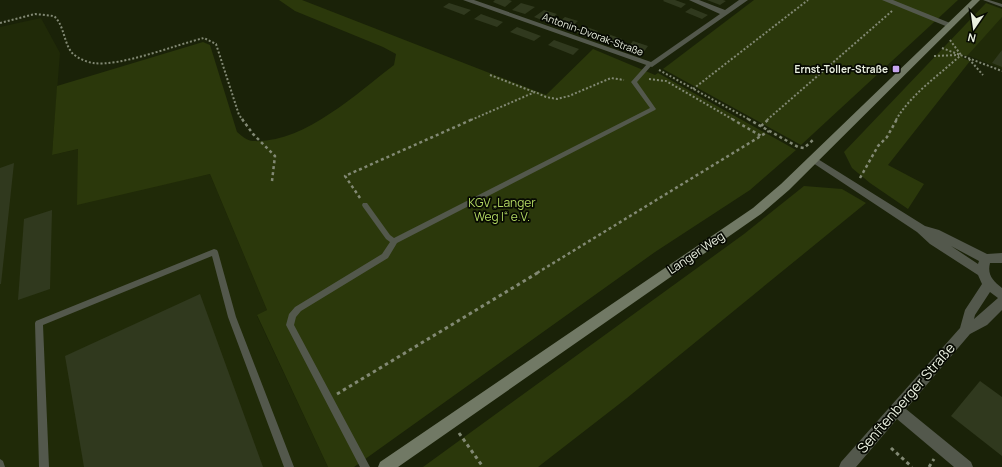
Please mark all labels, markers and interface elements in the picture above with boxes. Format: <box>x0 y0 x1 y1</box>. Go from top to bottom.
north arrow <box>954 8 994 48</box>
street label: Antonin-Dvorak-Straße <box>540 9 646 59</box>
text: N <box>966 30 977 46</box>
place label: Ernst-Toller-Straße <box>795 62 888 76</box>
marker: Ernst-Toller-Straße <box>891 64 901 74</box>
park label: KGV „Langer Weg I“ e.V. <box>468 194 536 225</box>
street label: Langer Weg <box>664 227 728 278</box>
street label: Senftenberger Straße <box>852 338 959 457</box>

